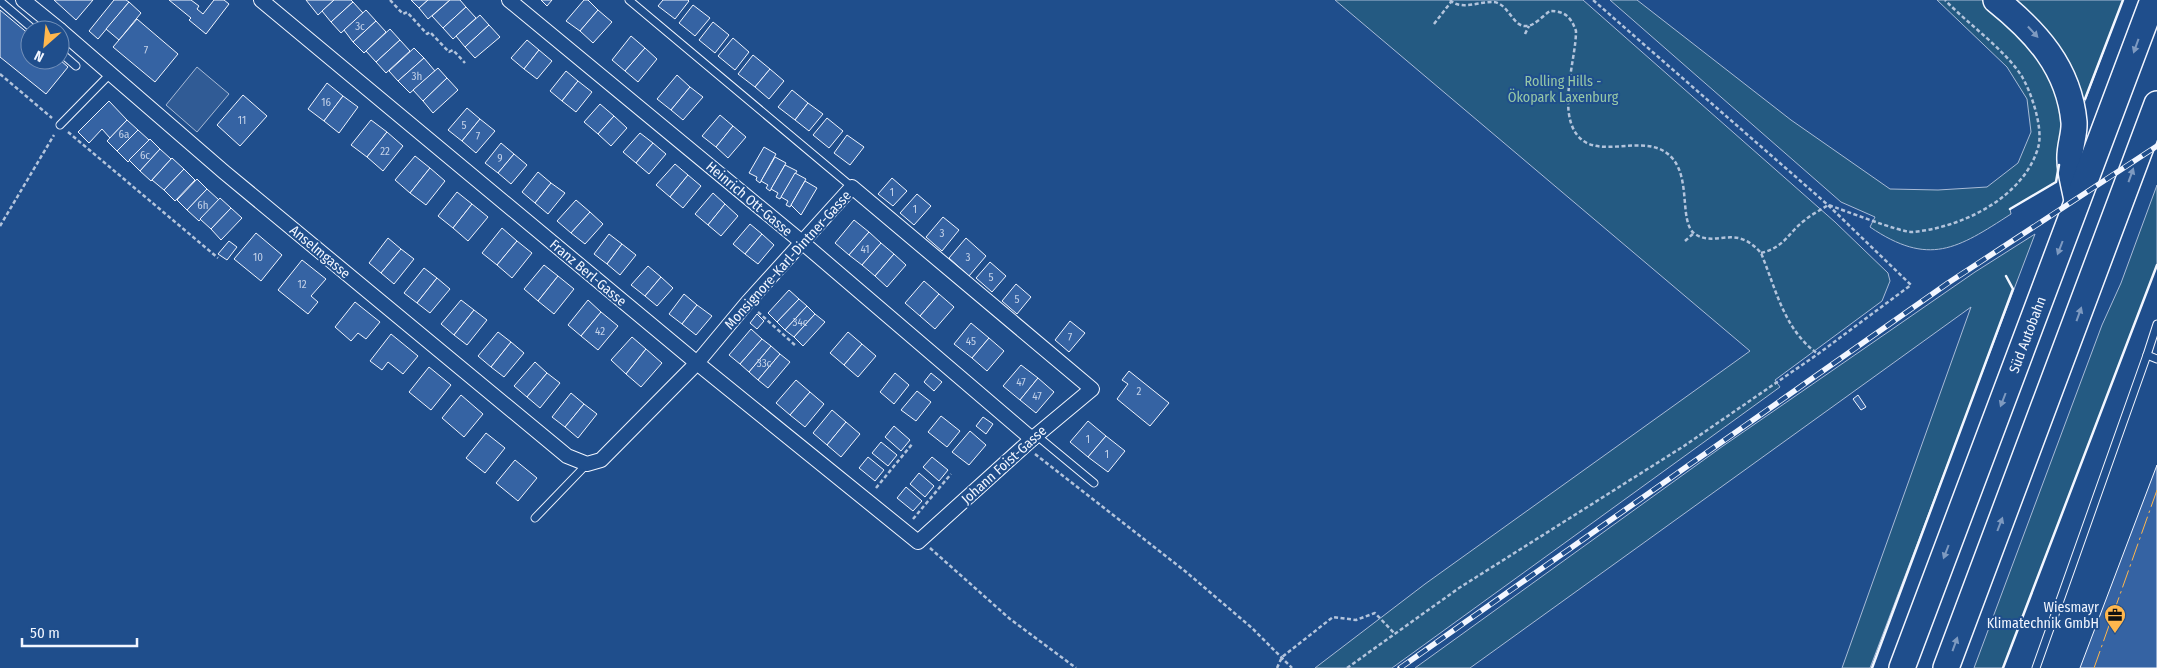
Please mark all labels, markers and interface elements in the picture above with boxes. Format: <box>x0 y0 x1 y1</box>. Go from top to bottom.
north arrow <box>20 20 70 70</box>
house number: 3c <box>355 20 365 33</box>
one-way arrow <box>2027 26 2039 38</box>
one-way arrow <box>2132 38 2139 53</box>
house number: 7 <box>144 44 149 57</box>
text: N <box>32 47 47 66</box>
house number: 3h <box>412 70 422 83</box>
park label: Rolling Hills - Ökopark Laxenburg <box>1508 73 1619 106</box>
house number: 16 <box>321 96 331 109</box>
house number: 11 <box>238 114 246 127</box>
house number: 5 <box>461 119 467 132</box>
house number: 6a <box>119 128 129 141</box>
house number: 7 <box>476 130 481 143</box>
house number: 22 <box>380 145 390 158</box>
house number: 6c <box>140 149 150 162</box>
house number: 9 <box>497 152 503 165</box>
street label: Heinrich Ott-Gasse <box>702 158 796 240</box>
one-way arrow <box>2127 167 2135 182</box>
house number: 1 <box>890 186 894 199</box>
street label: Monsignore-Karl-Dintner-Gasse <box>721 187 855 333</box>
house number: 6h <box>197 199 209 212</box>
house number: 1 <box>913 203 917 216</box>
street label: Anselmgasse <box>286 222 354 282</box>
house number: 3 <box>940 227 945 240</box>
street label: Franz Berl-Gasse <box>546 236 630 310</box>
one-way arrow <box>2056 241 2064 256</box>
house number: 41 <box>860 243 870 256</box>
house number: 10 <box>253 251 263 264</box>
house number: 3 <box>966 251 971 264</box>
house number: 5 <box>988 271 994 284</box>
house number: 12 <box>297 278 307 291</box>
house number: 5 <box>1014 293 1020 306</box>
street label: Süd Autobahn <box>2005 294 2049 375</box>
one-way arrow <box>2076 306 2083 321</box>
house number: 34c <box>793 316 808 329</box>
house number: 42 <box>595 325 605 338</box>
house number: 7 <box>1068 331 1073 344</box>
house number: 45 <box>966 335 976 348</box>
house number: 33c <box>757 357 772 370</box>
house number: 47 <box>1016 376 1026 389</box>
house number: 2 <box>1137 385 1142 398</box>
house number: 47 <box>1032 390 1042 403</box>
one-way arrow <box>1999 393 2007 408</box>
street label: Johann Foist-Gasse <box>958 422 1050 508</box>
house number: 1 <box>1086 433 1090 446</box>
house number: 1 <box>1105 448 1109 461</box>
one-way arrow <box>1996 516 2004 531</box>
one-way arrow <box>1942 545 1950 560</box>
place label: Wiesmayr Klimatechnik GmbH <box>1987 599 2099 632</box>
office icon: Wiesmayr Klimatechnik GmbH <box>2103 603 2127 634</box>
scale bar <box>22 616 138 648</box>
text: 50 m <box>30 624 60 642</box>
one-way arrow <box>1952 636 1959 651</box>

